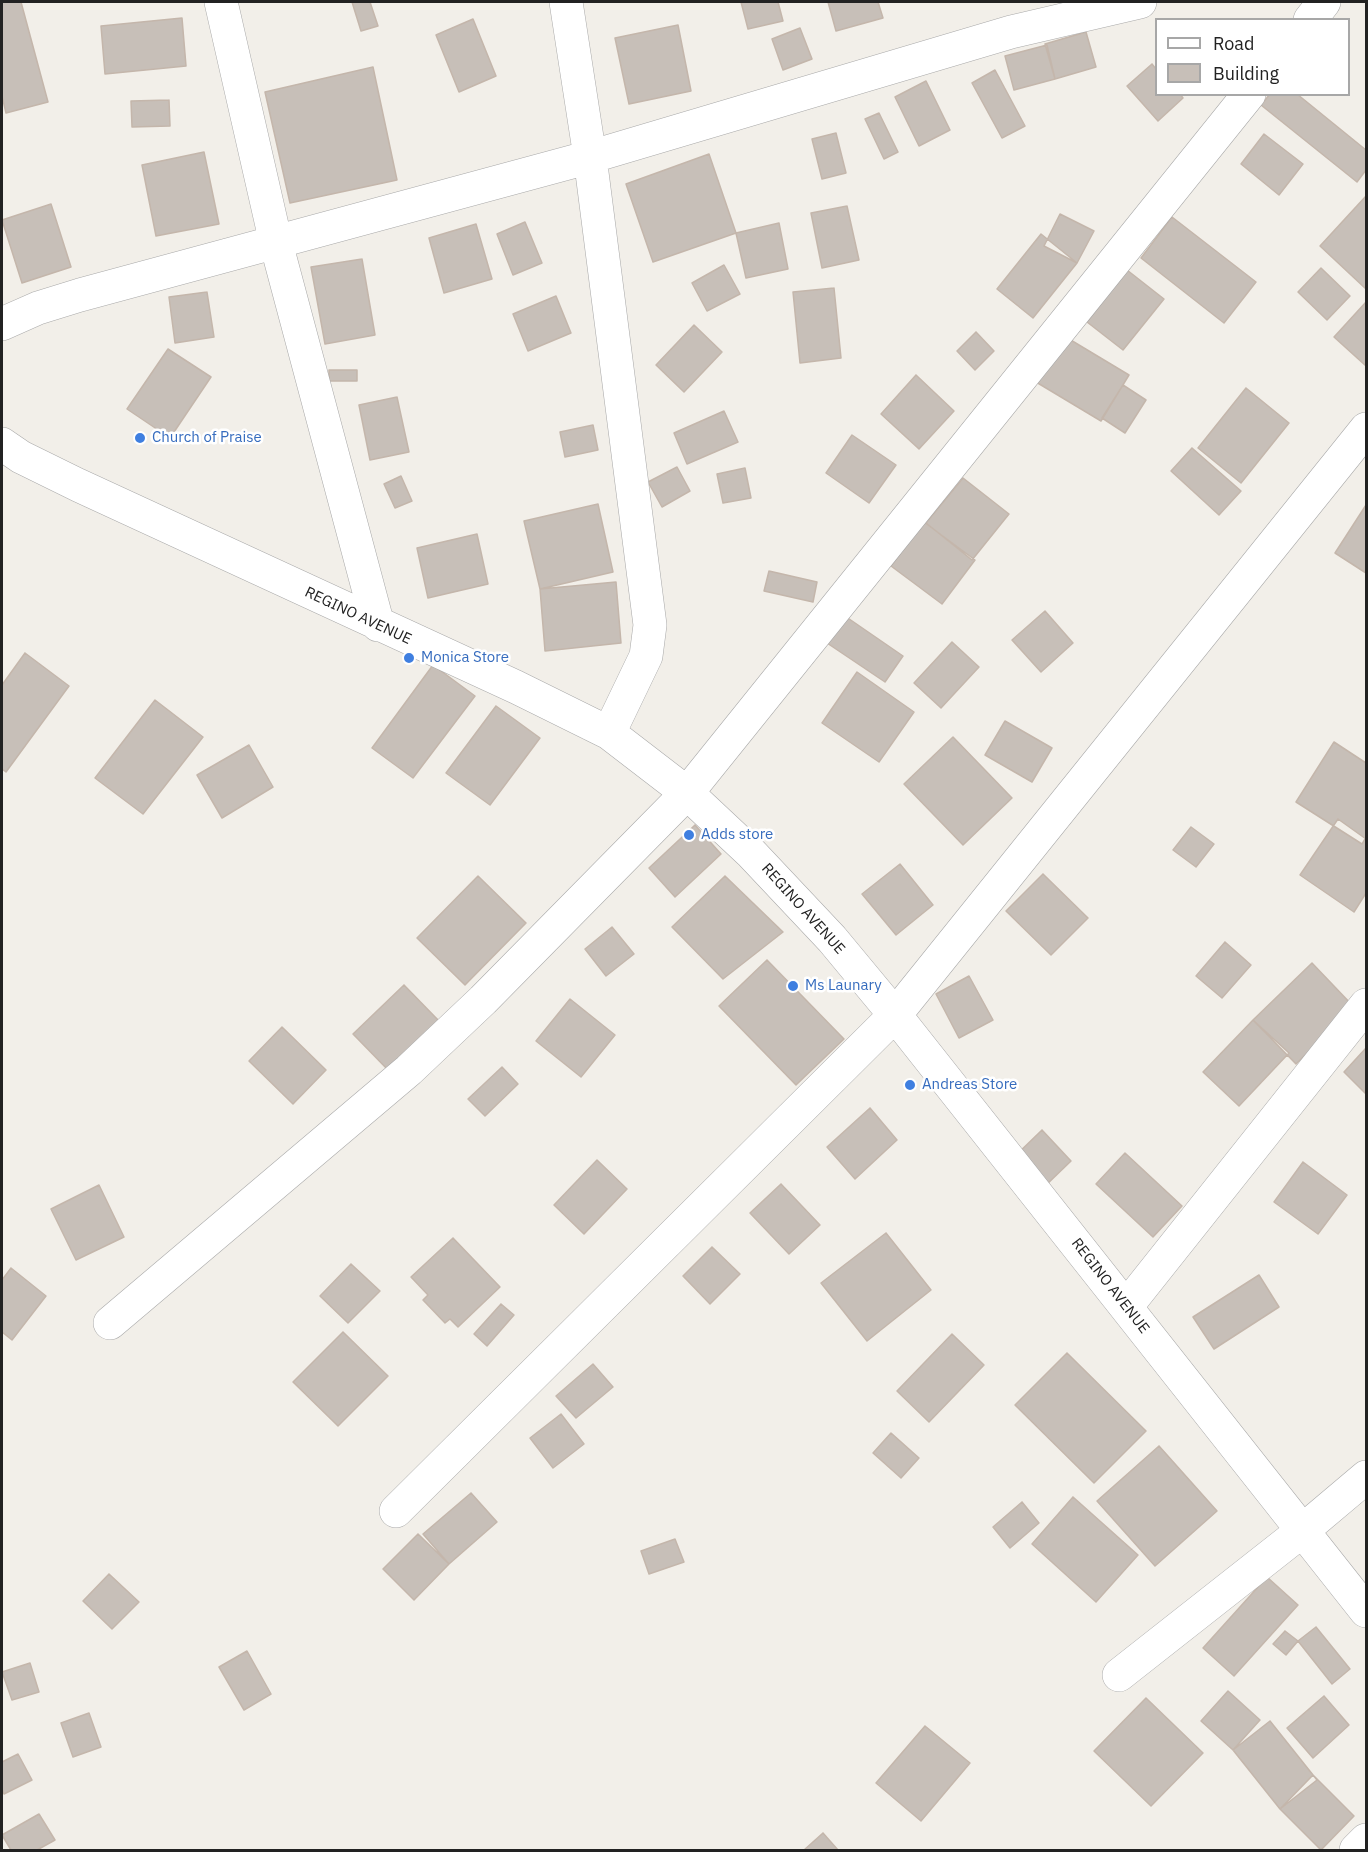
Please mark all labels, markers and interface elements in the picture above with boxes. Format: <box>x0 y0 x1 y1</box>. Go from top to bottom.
legend <box>1155 18 1350 96</box>
text: Road <box>1213 32 1254 55</box>
text: Building <box>1213 62 1279 85</box>
place label: Church of Praise <box>152 429 262 447</box>
marker: Church of Praise <box>133 431 147 445</box>
street label: REGINO AVENUE <box>302 583 414 649</box>
place label: Monica Store <box>421 649 509 667</box>
marker: Monica Store <box>402 651 416 665</box>
place label: Adds store <box>701 826 773 844</box>
marker: Adds store <box>682 828 696 842</box>
street label: REGINO AVENUE <box>758 860 848 958</box>
place label: Ms Launary <box>805 977 882 995</box>
marker: Ms Launary <box>786 979 800 993</box>
place label: Andreas Store <box>922 1076 1017 1094</box>
marker: Andreas Store <box>903 1078 917 1092</box>
street label: REGINO AVENUE <box>1067 1235 1153 1337</box>

